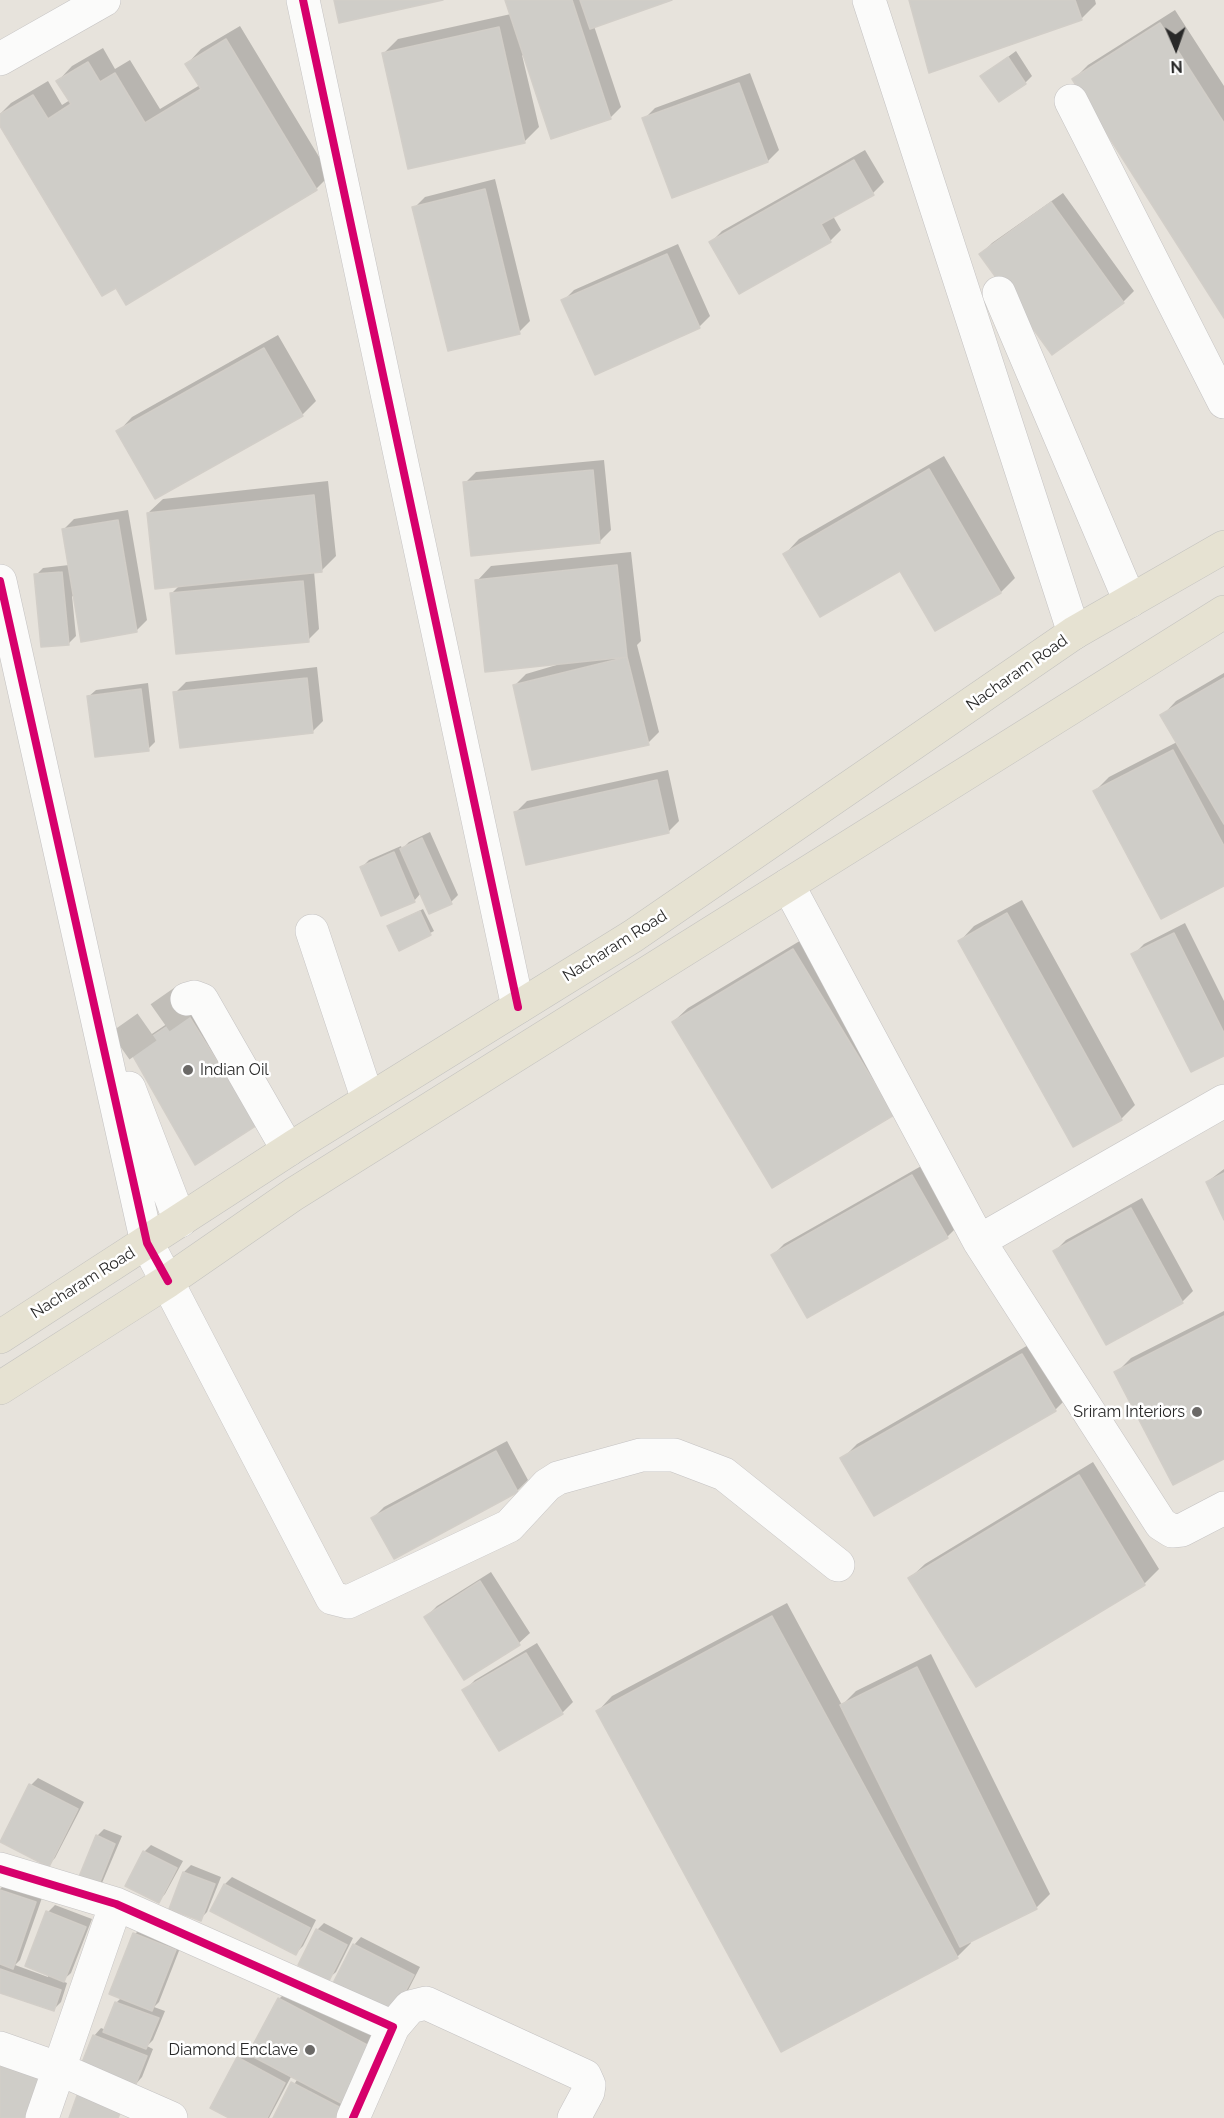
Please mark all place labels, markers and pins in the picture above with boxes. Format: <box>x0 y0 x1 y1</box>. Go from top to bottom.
place label: Indian Oil <box>200 1060 269 1080</box>
marker: Indian Oil <box>181 1063 195 1077</box>
place label: Sriram Interiors <box>1073 1402 1185 1422</box>
marker: Sriram Interiors <box>1190 1405 1204 1419</box>
place label: Diamond Enclave <box>169 2040 298 2060</box>
marker: Diamond Enclave <box>303 2043 317 2057</box>

